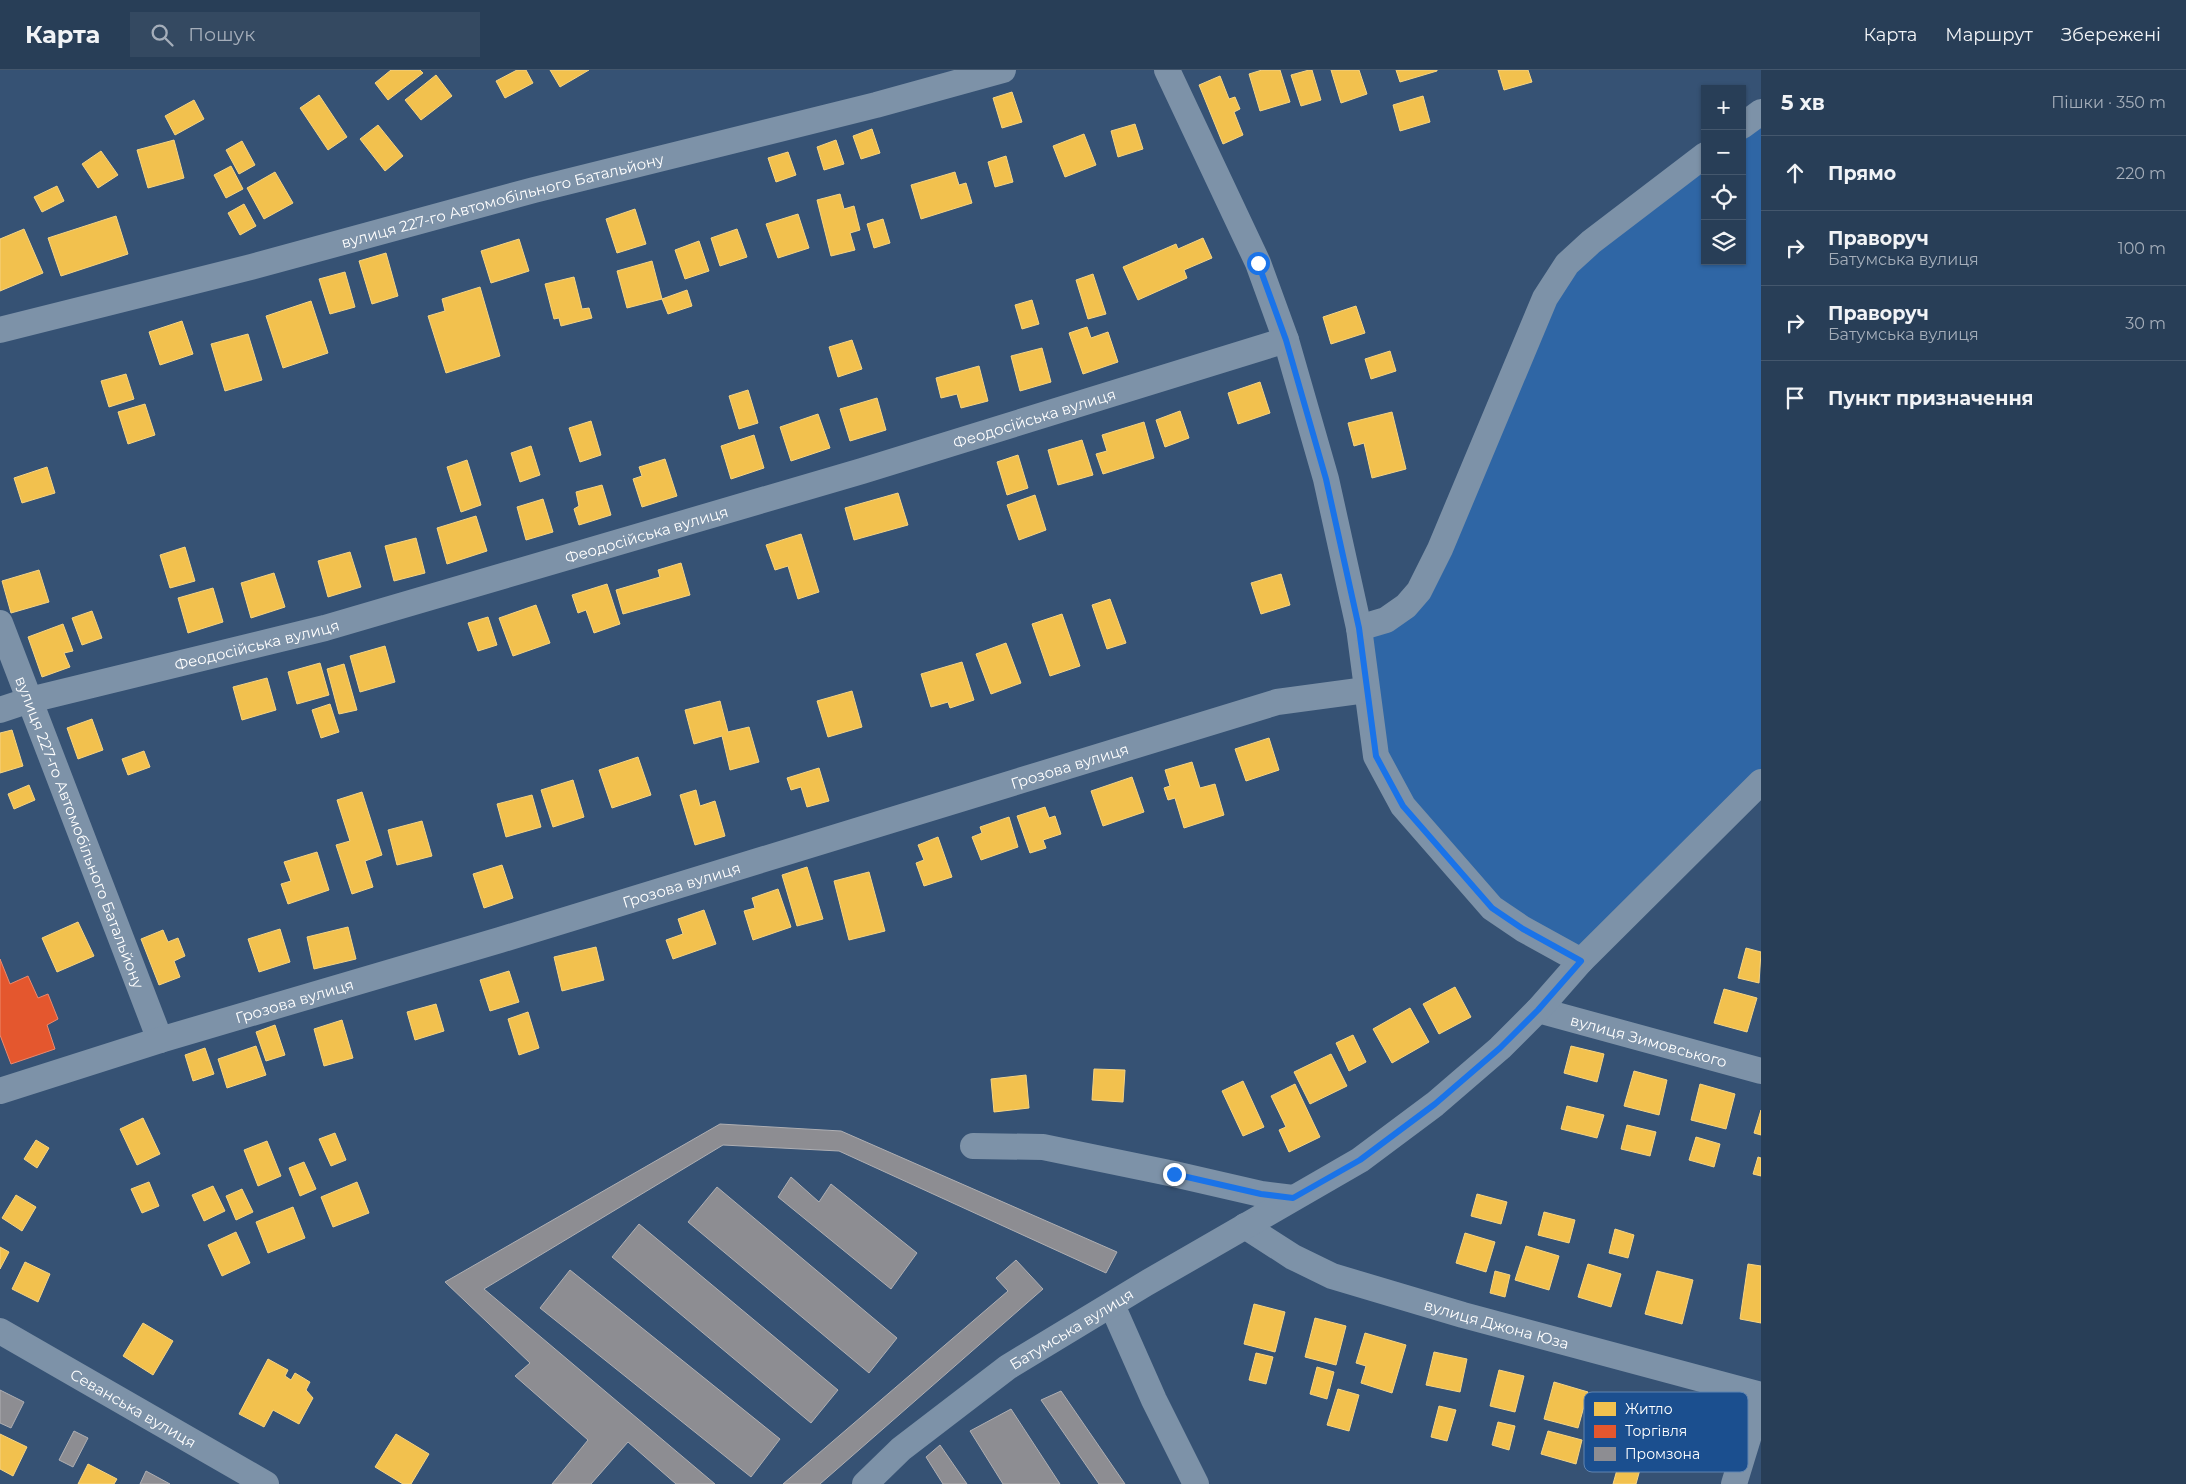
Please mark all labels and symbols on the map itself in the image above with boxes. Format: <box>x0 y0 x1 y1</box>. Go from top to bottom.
street label: вулиця 227-го Автомобільного Батальйону <box>339 148 666 252</box>
route start <box>1247 252 1270 275</box>
street label: Феодосійська вулиця <box>951 384 1118 452</box>
street label: Феодосійська вулиця <box>562 501 730 567</box>
street label: Феодосійська вулиця <box>172 615 341 674</box>
street label: вулиця 227-го Автомобільного Батальйону <box>12 673 149 992</box>
street label: Грозова вулиця <box>1008 739 1131 793</box>
street label: Грозова вулиця <box>620 857 743 911</box>
street label: Грозова вулиця <box>233 974 356 1027</box>
street label: вулиця Зимовського <box>1568 1010 1729 1071</box>
route end <box>1163 1163 1186 1186</box>
street label: Батумська вулиця <box>1006 1284 1137 1373</box>
street label: вулиця Джона Юза <box>1422 1294 1571 1353</box>
street label: Севанська вулиця <box>67 1364 200 1451</box>
legend <box>1584 1392 1748 1472</box>
text: Житло <box>1625 1400 1673 1418</box>
text: Торгівля <box>1625 1422 1687 1440</box>
text: Промзона <box>1625 1445 1700 1463</box>

